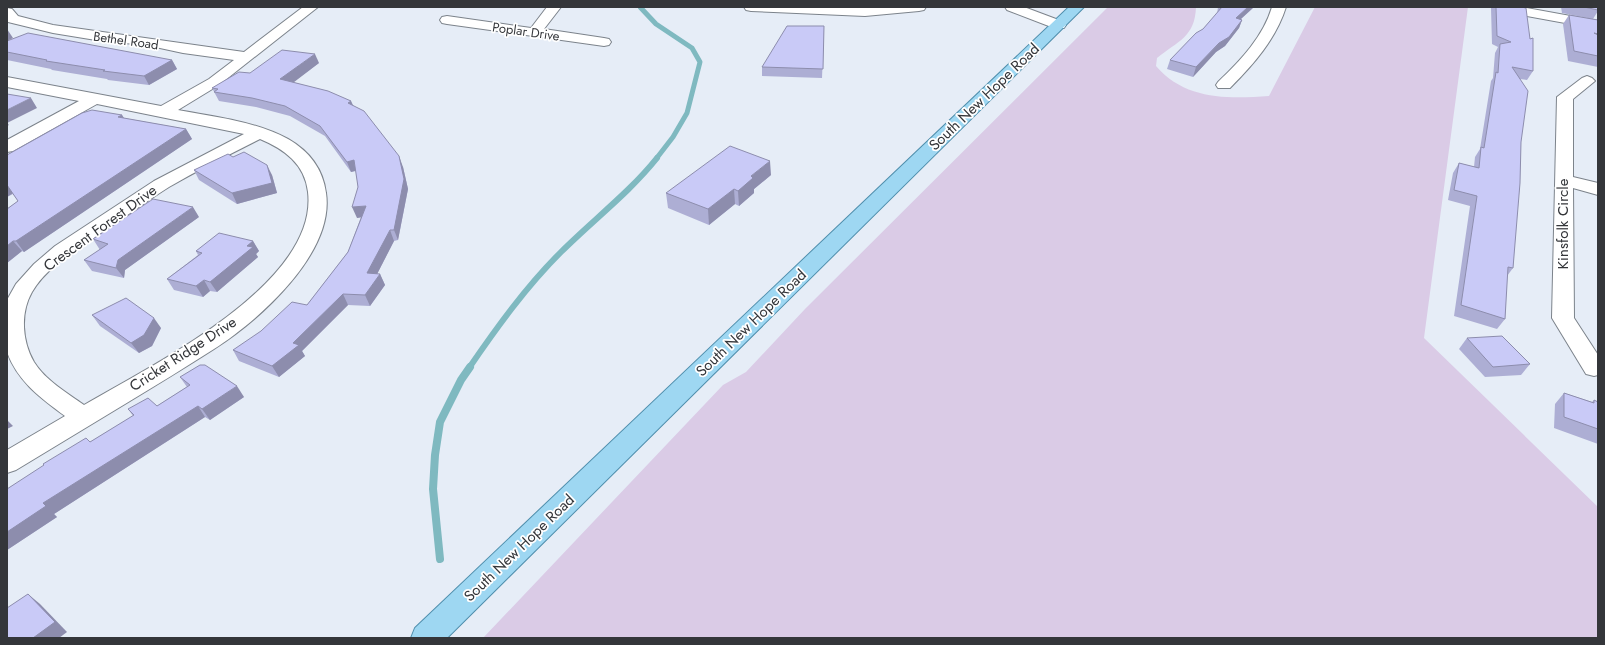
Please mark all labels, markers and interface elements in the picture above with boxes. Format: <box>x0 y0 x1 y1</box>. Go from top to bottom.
street label: Poplar Drive <box>491 17 561 46</box>
street label: Bethel Road <box>92 27 160 54</box>
street label: South New Hope Road <box>924 38 1044 156</box>
street label: Kinsfolk Circle <box>1552 178 1574 269</box>
street label: Crescent Forest Drive <box>39 179 161 277</box>
street label: South New Hope Road <box>691 264 811 382</box>
street label: Cricket Ridge Drive <box>125 311 241 397</box>
street label: South New Hope Road <box>459 489 579 607</box>

